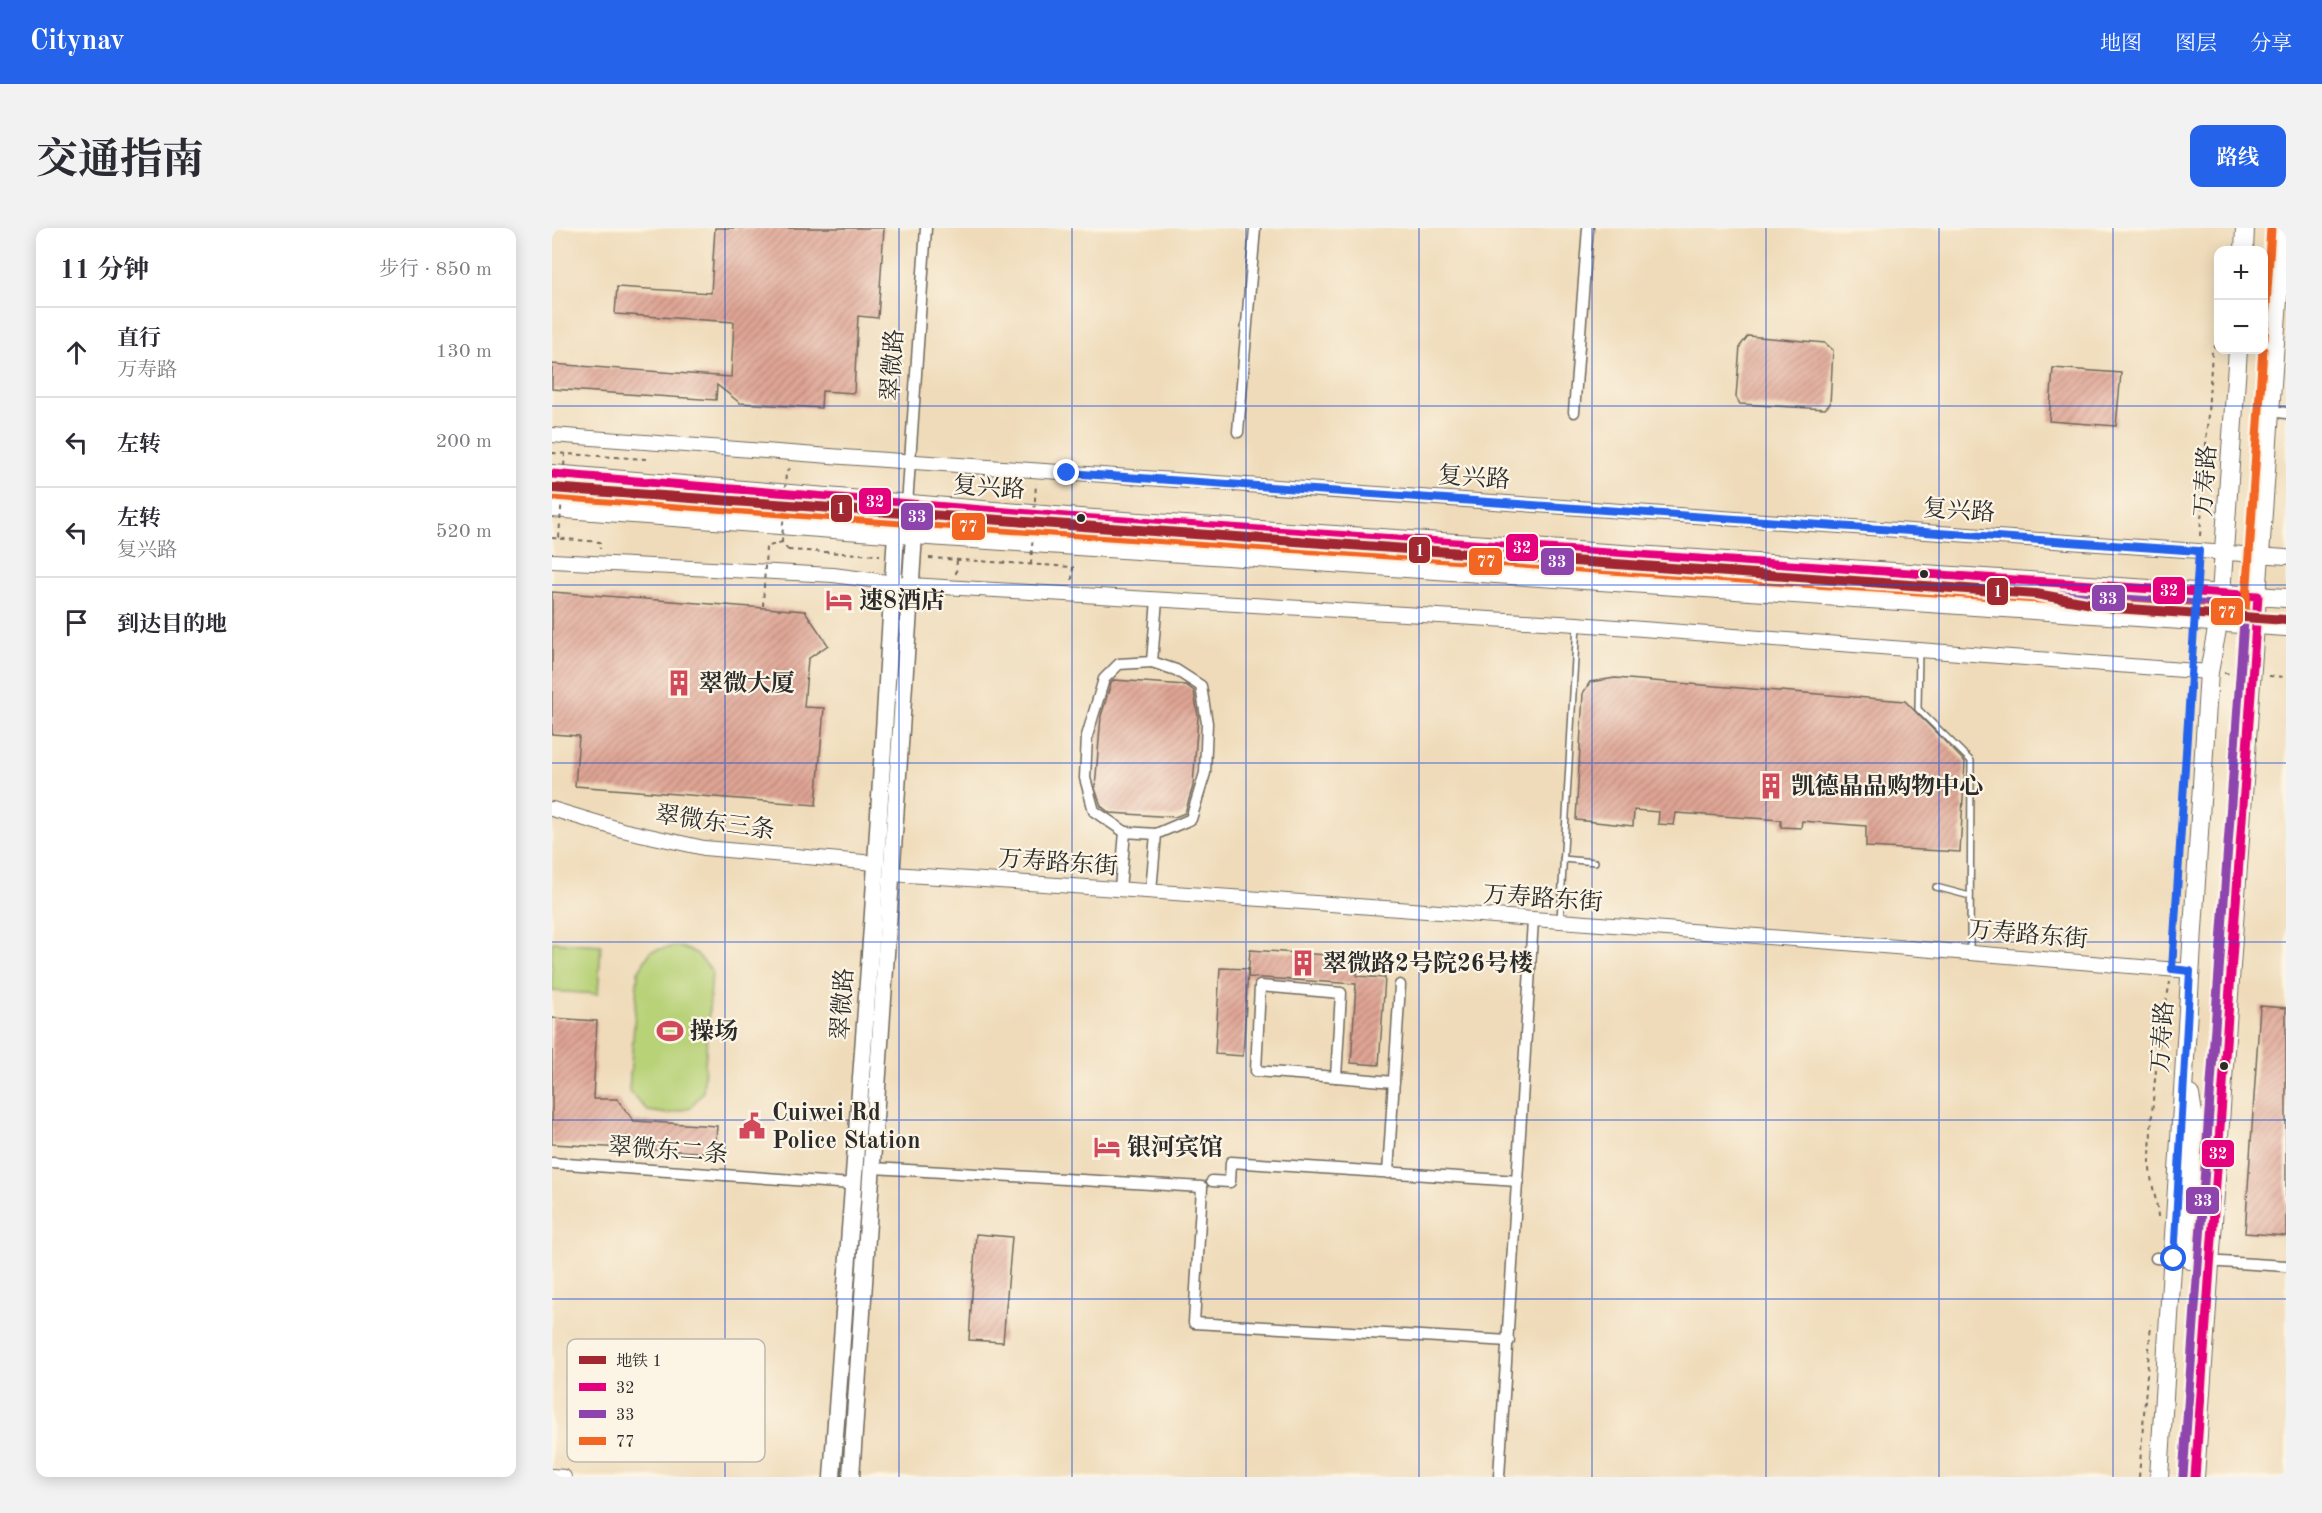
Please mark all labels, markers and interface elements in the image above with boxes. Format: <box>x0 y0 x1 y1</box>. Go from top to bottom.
text: Citynav <box>30 28 125 56</box>
text: 地图 <box>2100 34 2142 55</box>
text: 图层 <box>2175 34 2217 55</box>
text: 分享 <box>2250 34 2292 55</box>
button: 路线 <box>2190 125 2286 187</box>
text: 交通指南 <box>36 141 204 183</box>
map controls <box>2214 246 2268 354</box>
button: + <box>2214 246 2268 300</box>
text: 11 分钟 <box>60 258 149 284</box>
text: 步行 · 850 m <box>379 260 492 280</box>
button: − <box>2214 300 2268 354</box>
text: 直行 <box>117 328 161 350</box>
street label: 翠微路 <box>877 328 908 402</box>
icon: ahead <box>60 336 93 369</box>
text: 130 m <box>436 342 492 362</box>
text: 万寿路 <box>117 361 177 381</box>
icon: left <box>60 426 93 459</box>
text: 200 m <box>436 432 492 452</box>
text: 左转 <box>117 434 161 456</box>
street label: 万寿路 <box>2190 444 2221 518</box>
route end <box>1053 459 1079 485</box>
street label: 复兴路 <box>1437 462 1511 493</box>
street label: 复兴路 <box>952 472 1026 503</box>
line badge: 32 <box>858 487 892 515</box>
line badge: 1 <box>830 494 853 523</box>
text: 32 <box>866 495 884 511</box>
street label: 复兴路 <box>1922 495 1996 526</box>
text: 1 <box>836 502 846 518</box>
line badge: 33 <box>900 502 934 531</box>
text: 左转 <box>117 508 161 530</box>
text: 33 <box>908 510 926 526</box>
line badge: 77 <box>951 512 986 541</box>
unlabelled marker <box>1075 512 1087 524</box>
icon: left <box>60 516 93 549</box>
text: 77 <box>959 520 977 536</box>
text: 520 m <box>436 522 492 542</box>
line badge: 32 <box>1505 533 1539 562</box>
line badge: 1 <box>1408 536 1431 564</box>
text: 复兴路 <box>117 541 177 561</box>
text: 32 <box>1513 541 1531 557</box>
text: 1 <box>1415 544 1425 560</box>
line badge: 77 <box>1468 547 1503 576</box>
line badge: 33 <box>1540 547 1575 576</box>
text: 77 <box>1477 555 1495 571</box>
text: 33 <box>1548 555 1566 571</box>
unlabelled marker <box>1918 568 1930 580</box>
line badge: 32 <box>2152 576 2186 605</box>
line badge: 1 <box>1986 577 2009 606</box>
line badge: 33 <box>2091 584 2126 612</box>
text: 32 <box>2160 584 2178 600</box>
hotel icon: 速8酒店 <box>824 585 854 615</box>
text: 1 <box>1993 585 2003 601</box>
place label: 速8酒店 <box>859 587 945 614</box>
text: 33 <box>2099 592 2117 608</box>
line badge: 77 <box>2210 597 2244 626</box>
icon: arrive <box>60 606 93 639</box>
text: 77 <box>2218 606 2236 622</box>
text: 到达目的地 <box>117 614 227 636</box>
building icon: 翠微大厦 <box>664 668 694 698</box>
place label: 翠微大厦 <box>699 670 795 697</box>
building icon: 凯德晶品购物中心 <box>1756 771 1786 801</box>
place label: 凯德晶品购物中心 <box>1791 773 1983 800</box>
street label: 翠微东三条 <box>654 801 776 844</box>
street label: 万寿路东街 <box>997 845 1119 880</box>
street label: 万寿路东街 <box>1482 881 1604 916</box>
street label: 万寿路东街 <box>1967 916 2089 953</box>
building icon: 翠微路2号院26号楼 <box>1288 948 1318 978</box>
place label: 翠微路2号院26号楼 <box>1323 950 1533 977</box>
street label: 翠微路 <box>827 967 858 1041</box>
street label: 万寿路 <box>2147 1000 2178 1074</box>
sports icon: 操场 <box>655 1016 685 1046</box>
place label: 操场 <box>690 1018 738 1045</box>
unlabelled marker <box>2218 1060 2230 1072</box>
place label: Cuiwei Rd Police Station <box>772 1102 921 1154</box>
public building icon: Cuiwei Rd Police Station <box>737 1111 767 1141</box>
hotel icon: 银河宾馆 <box>1092 1132 1122 1162</box>
street label: 翠微东二条 <box>607 1133 729 1168</box>
place label: 银河宾馆 <box>1127 1134 1223 1161</box>
line badge: 32 <box>2201 1139 2235 1168</box>
text: 32 <box>2209 1147 2227 1163</box>
line badge: 33 <box>2185 1186 2220 1215</box>
text: 33 <box>2194 1194 2212 1210</box>
route start <box>2160 1245 2186 1271</box>
legend <box>567 1339 765 1462</box>
text: 地铁 1 <box>616 1352 662 1370</box>
text: 32 <box>616 1381 635 1397</box>
text: 33 <box>616 1408 635 1424</box>
text: 77 <box>616 1435 635 1451</box>

